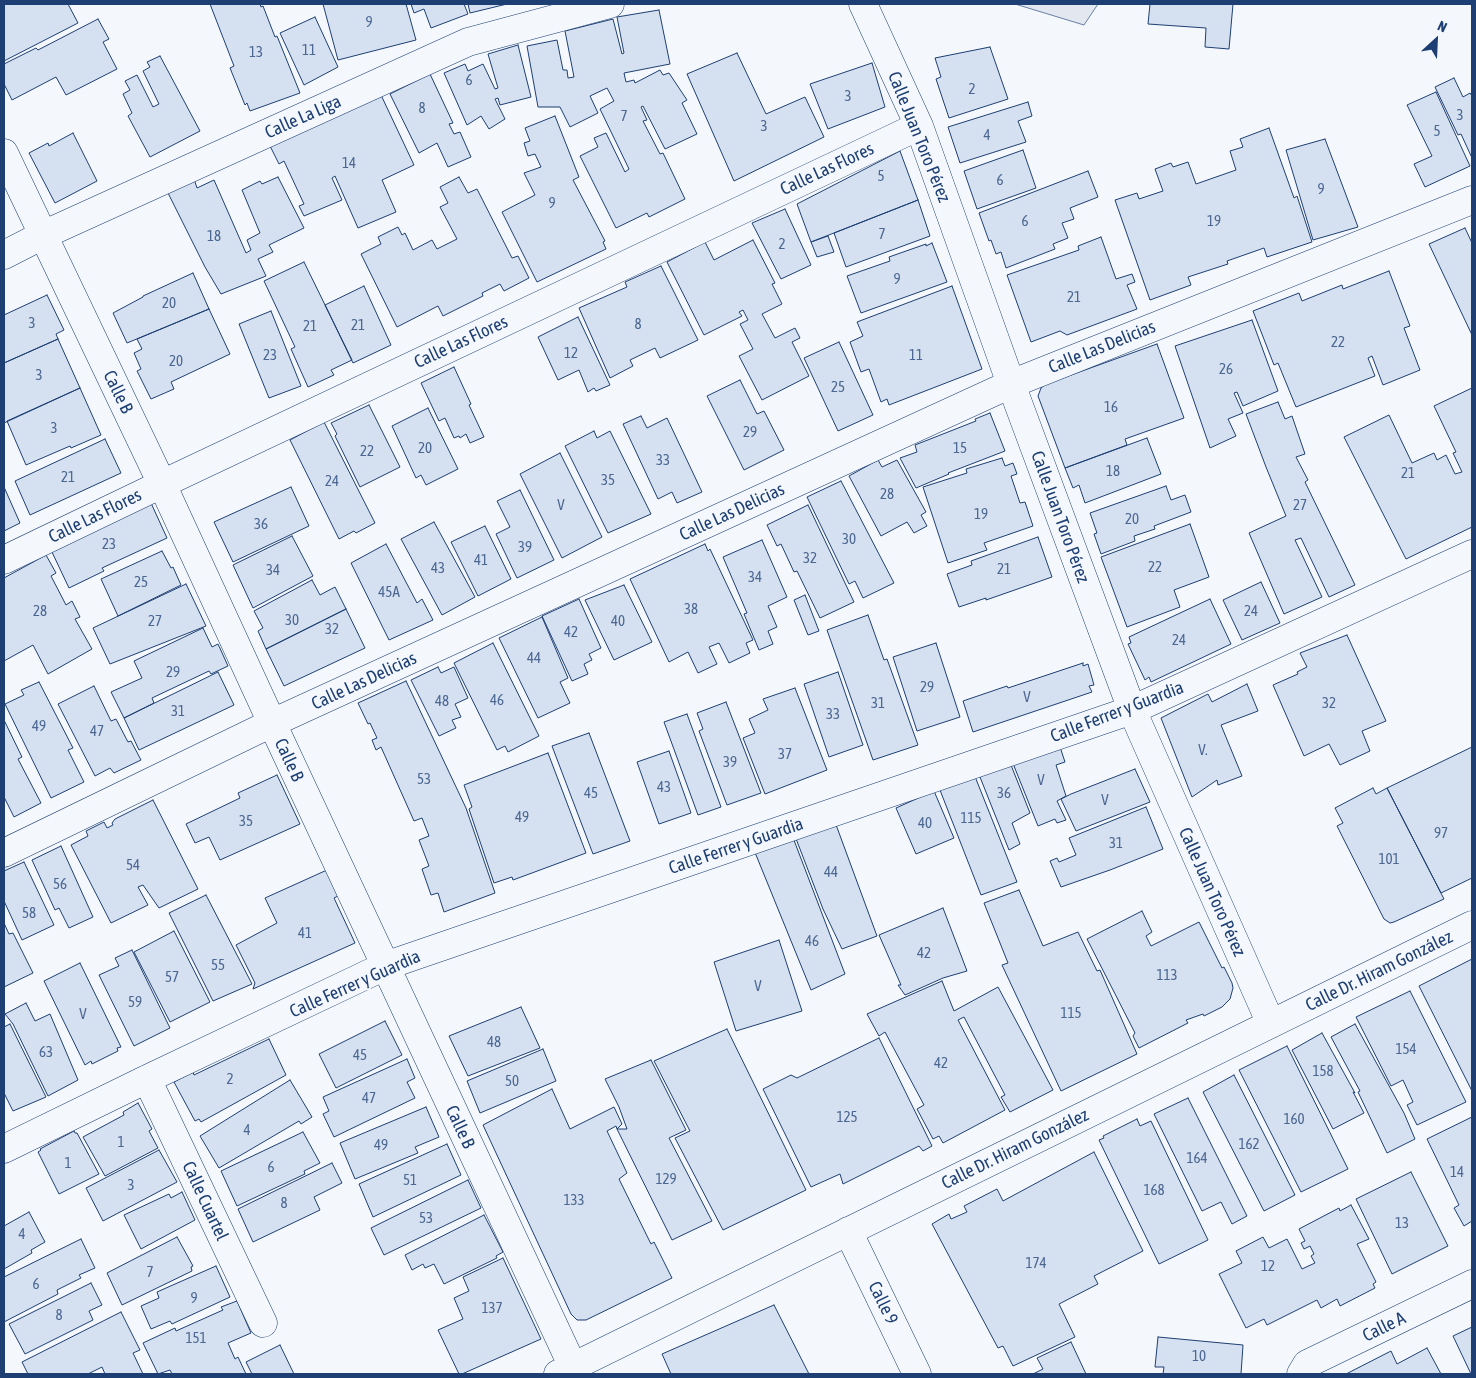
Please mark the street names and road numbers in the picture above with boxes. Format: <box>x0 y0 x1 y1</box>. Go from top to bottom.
street label: Calle Juan Toro Pérez <box>883 69 955 205</box>
street label: Calle La Liga <box>262 91 344 143</box>
street label: Calle Las Flores <box>777 138 877 200</box>
street label: Calle Las Flores <box>411 311 511 373</box>
street label: Calle Las Delicias <box>1045 316 1159 378</box>
street label: Calle B <box>98 367 138 417</box>
street label: Calle Juan Toro Pérez <box>1026 448 1094 586</box>
street label: Calle Las Delicias <box>676 478 788 546</box>
street label: Calle Las Flores <box>45 484 145 548</box>
street label: Calle Las Delicias <box>308 647 420 715</box>
street label: Calle Ferrer y Guardia <box>1047 677 1187 747</box>
street label: Calle B <box>270 735 308 785</box>
street label: Calle Ferrer y Guardia <box>666 813 806 879</box>
street label: Calle Juan Toro Pérez <box>1174 824 1250 960</box>
street label: Calle Dr. Hiram González <box>1302 926 1456 1016</box>
street label: Calle Ferrer y Guardia <box>286 945 424 1023</box>
street label: Calle B <box>441 1102 479 1152</box>
street label: Calle Dr. Hiram González <box>938 1104 1092 1194</box>
street label: Calle Cuartel <box>177 1158 233 1244</box>
street label: Calle 9 <box>863 1278 903 1328</box>
street label: Calle A <box>1359 1307 1409 1347</box>

